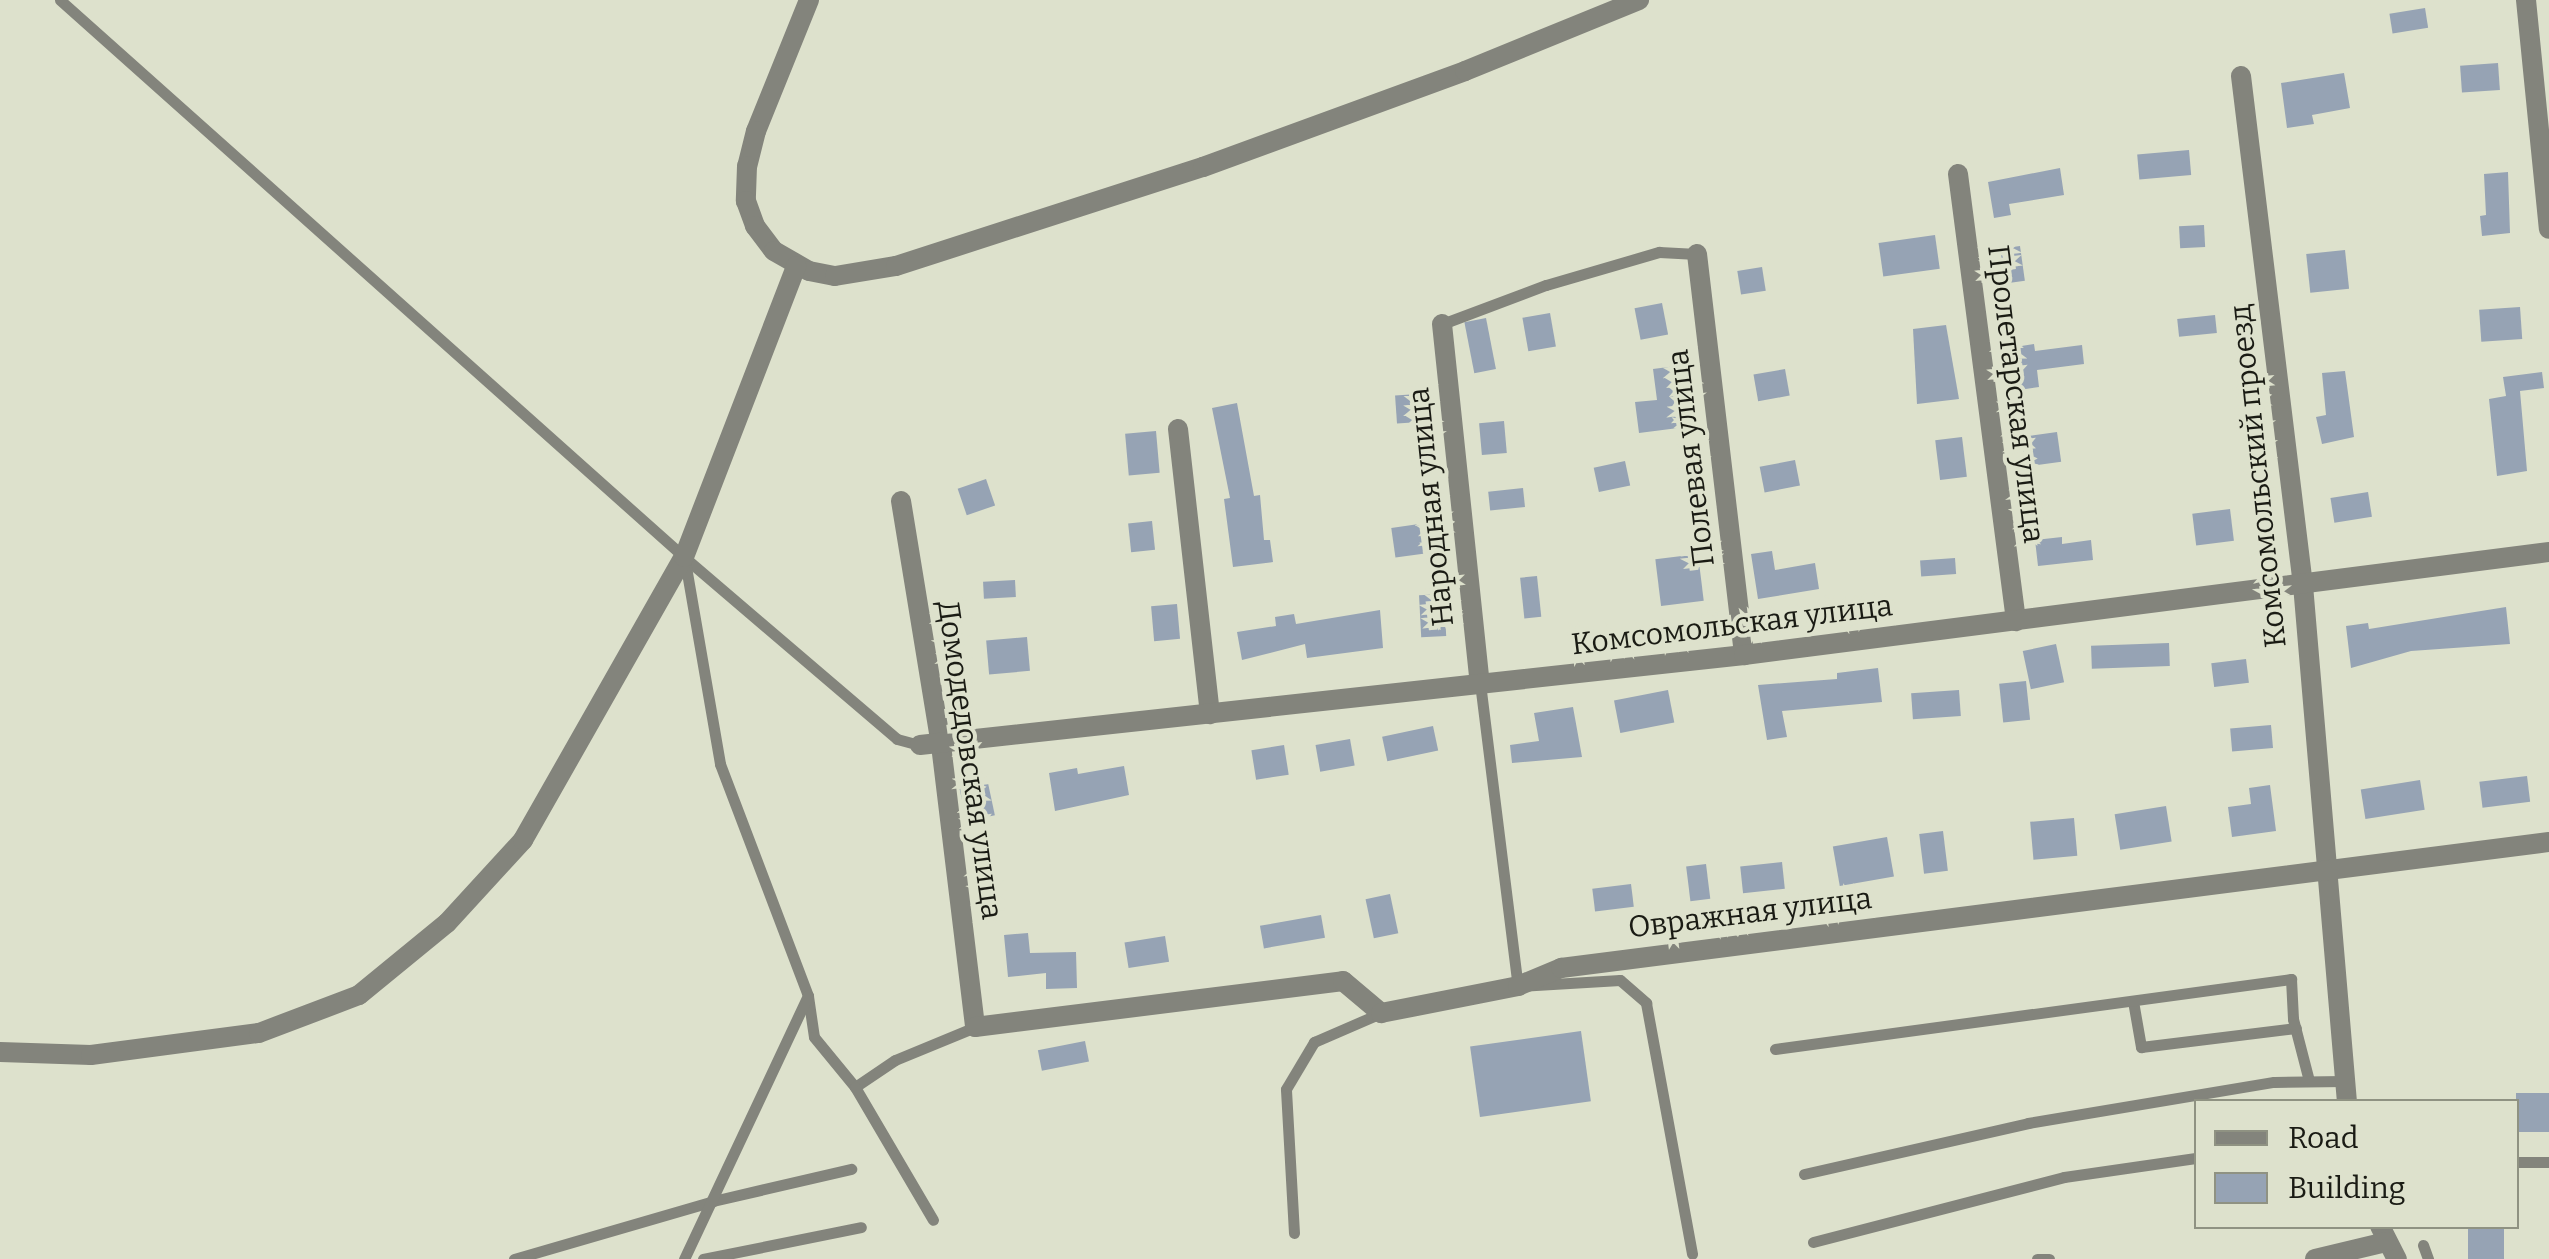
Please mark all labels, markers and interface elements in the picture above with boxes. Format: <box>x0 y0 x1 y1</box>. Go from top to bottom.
street label: Пролетарская улица <box>1980 243 2052 545</box>
street label: Комсомольский проезд <box>2222 303 2294 649</box>
street label: Полевая улица <box>1660 347 1722 569</box>
street label: Народная улица <box>1401 386 1461 628</box>
street label: Комсомольская улица <box>1569 587 1895 663</box>
street label: Домодедовская улица <box>930 598 1010 922</box>
street label: Овражная улица <box>1626 880 1874 946</box>
legend <box>2194 1099 2519 1229</box>
text: Road <box>2288 1120 2359 1156</box>
text: Building <box>2288 1170 2406 1206</box>

